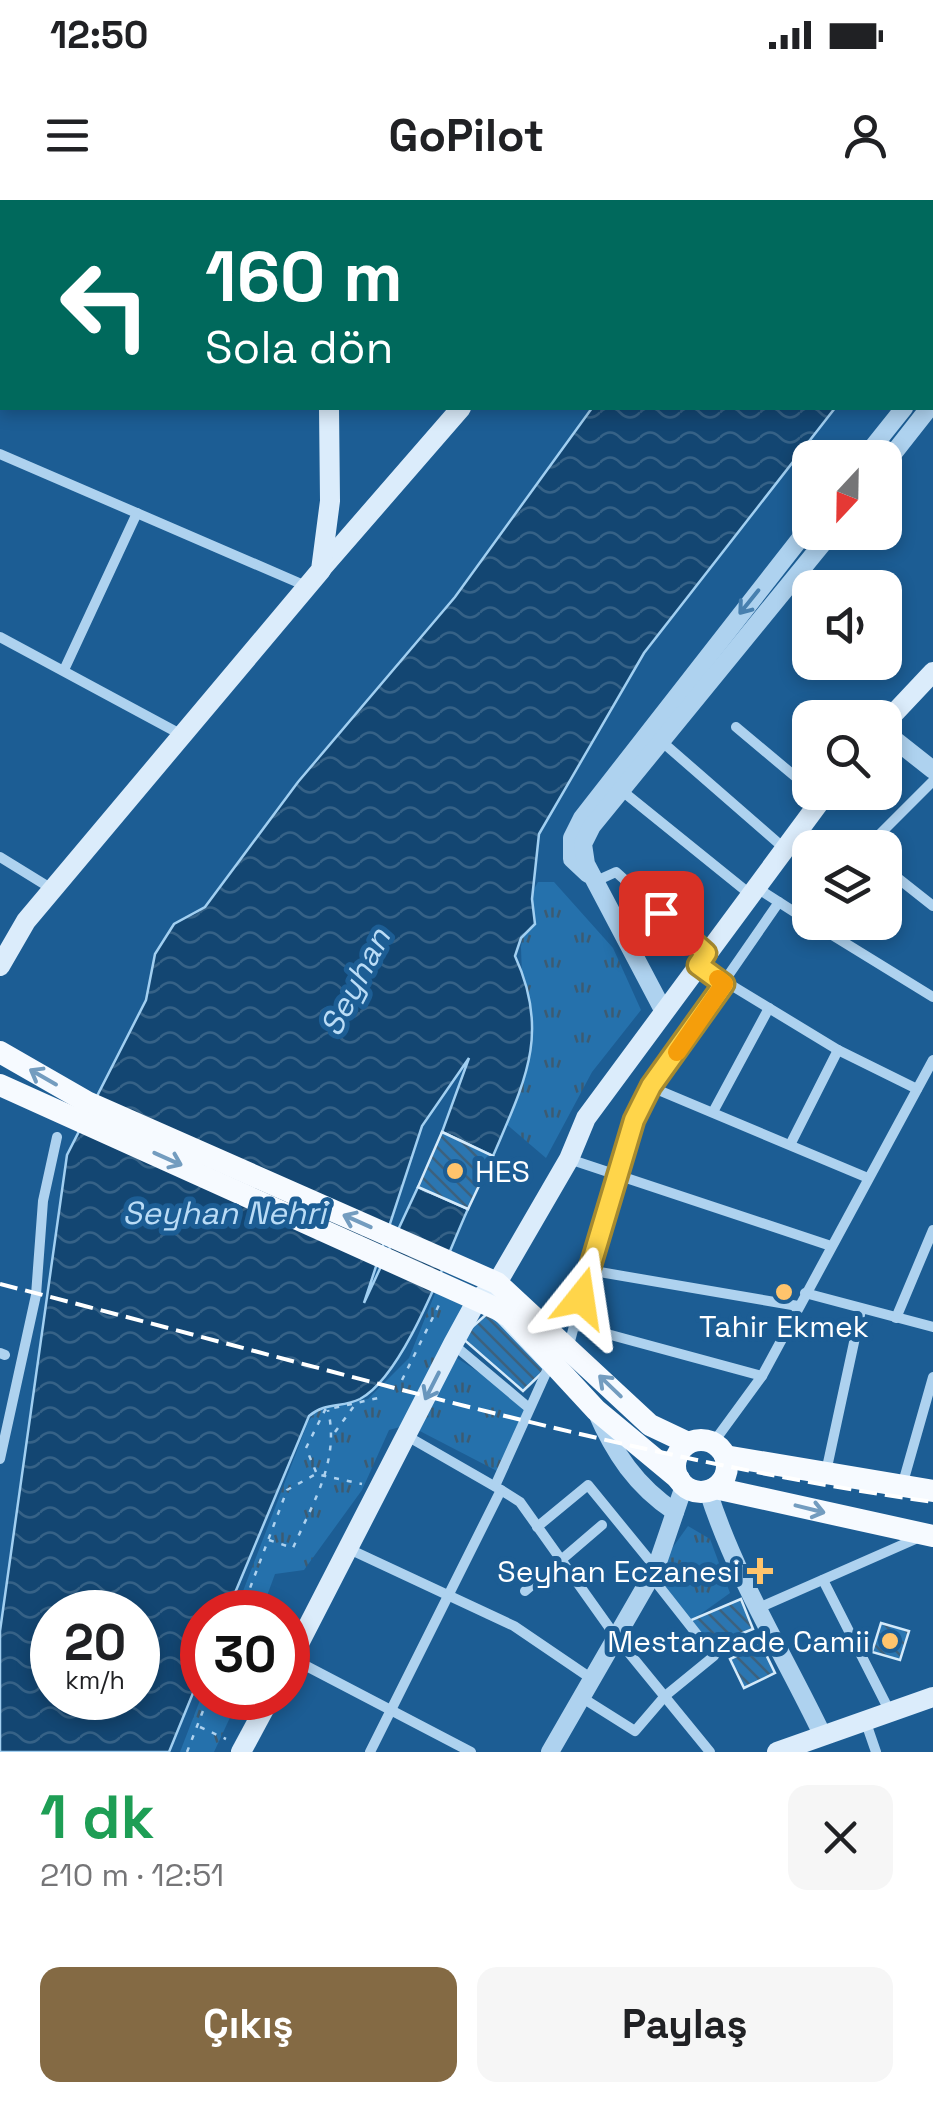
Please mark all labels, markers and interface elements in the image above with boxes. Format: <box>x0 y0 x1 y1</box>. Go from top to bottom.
text: 12:50 <box>50 11 149 59</box>
text: GoPilot <box>389 107 544 164</box>
icon: menu <box>40 108 95 163</box>
icon: person <box>838 108 893 163</box>
text: 160 m <box>205 232 403 321</box>
icon: left <box>40 240 170 370</box>
text: Sola dön <box>205 319 393 376</box>
north arrow <box>792 440 902 550</box>
map controls <box>792 440 902 940</box>
button: sound <box>792 570 902 680</box>
one-way arrow <box>738 588 760 614</box>
button: search <box>792 700 902 810</box>
button: layers <box>792 830 902 940</box>
pin <box>619 871 704 956</box>
icon: arrive <box>634 886 689 941</box>
water label: Seyhan <box>311 920 400 1043</box>
one-way arrow <box>30 1067 58 1087</box>
one-way arrow <box>152 1151 183 1169</box>
place label: HES <box>475 1152 530 1191</box>
marker: HES <box>444 1160 466 1182</box>
water label: Seyhan Nehri <box>122 1193 330 1233</box>
one-way arrow <box>342 1211 373 1229</box>
position arrow <box>529 1246 633 1350</box>
marker: Tahir Ekmek <box>773 1281 795 1303</box>
place label: Tahir Ekmek <box>699 1307 869 1346</box>
one-way arrow <box>422 1370 441 1400</box>
one-way arrow <box>599 1374 623 1398</box>
one-way arrow <box>793 1501 825 1519</box>
place label: Seyhan Eczanesi <box>497 1552 740 1591</box>
marker: Seyhan Eczanesi <box>749 1560 771 1582</box>
speed limit sign: 30 <box>180 1590 310 1720</box>
text: 20 <box>64 1611 126 1675</box>
place label: Mestanzade Camii <box>607 1622 870 1661</box>
marker: Mestanzade Camii <box>879 1630 901 1652</box>
text: km/h <box>65 1664 125 1696</box>
text: 1 dk <box>40 1779 154 1856</box>
button: close <box>788 1785 893 1890</box>
text: 210 m · 12:51 <box>40 1855 224 1895</box>
button: Çıkış <box>40 1967 457 2082</box>
button: Paylaş <box>477 1967 893 2082</box>

